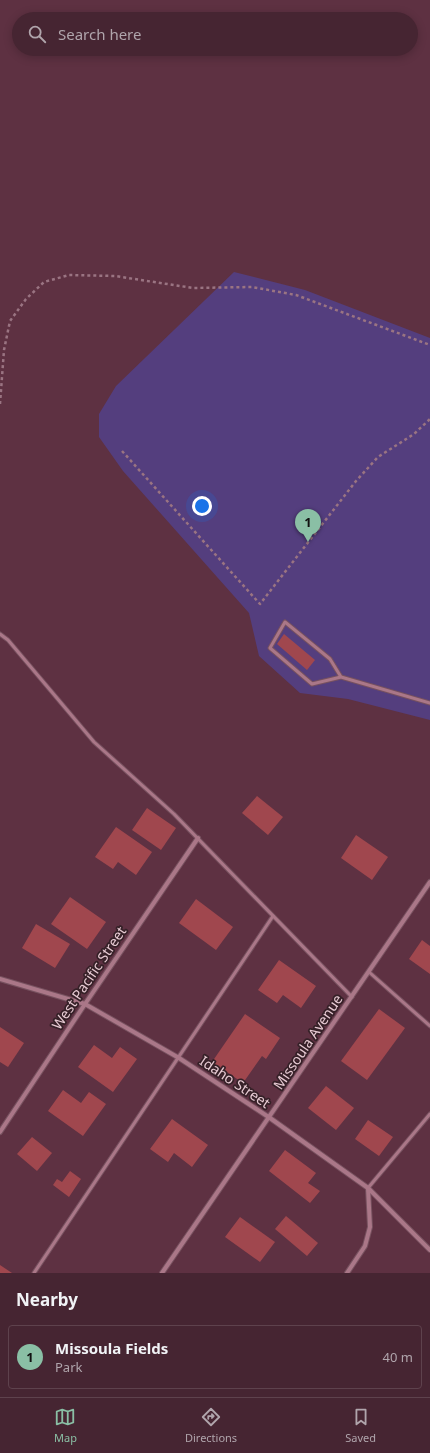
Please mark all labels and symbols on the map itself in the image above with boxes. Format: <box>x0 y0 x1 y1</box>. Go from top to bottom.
your location <box>192 496 212 516</box>
pin: 1 <box>295 509 321 542</box>
street label: West Pacific Street <box>47 922 130 1033</box>
street label: Missoula Avenue <box>269 990 347 1093</box>
street label: Idaho Street <box>196 1051 274 1112</box>

